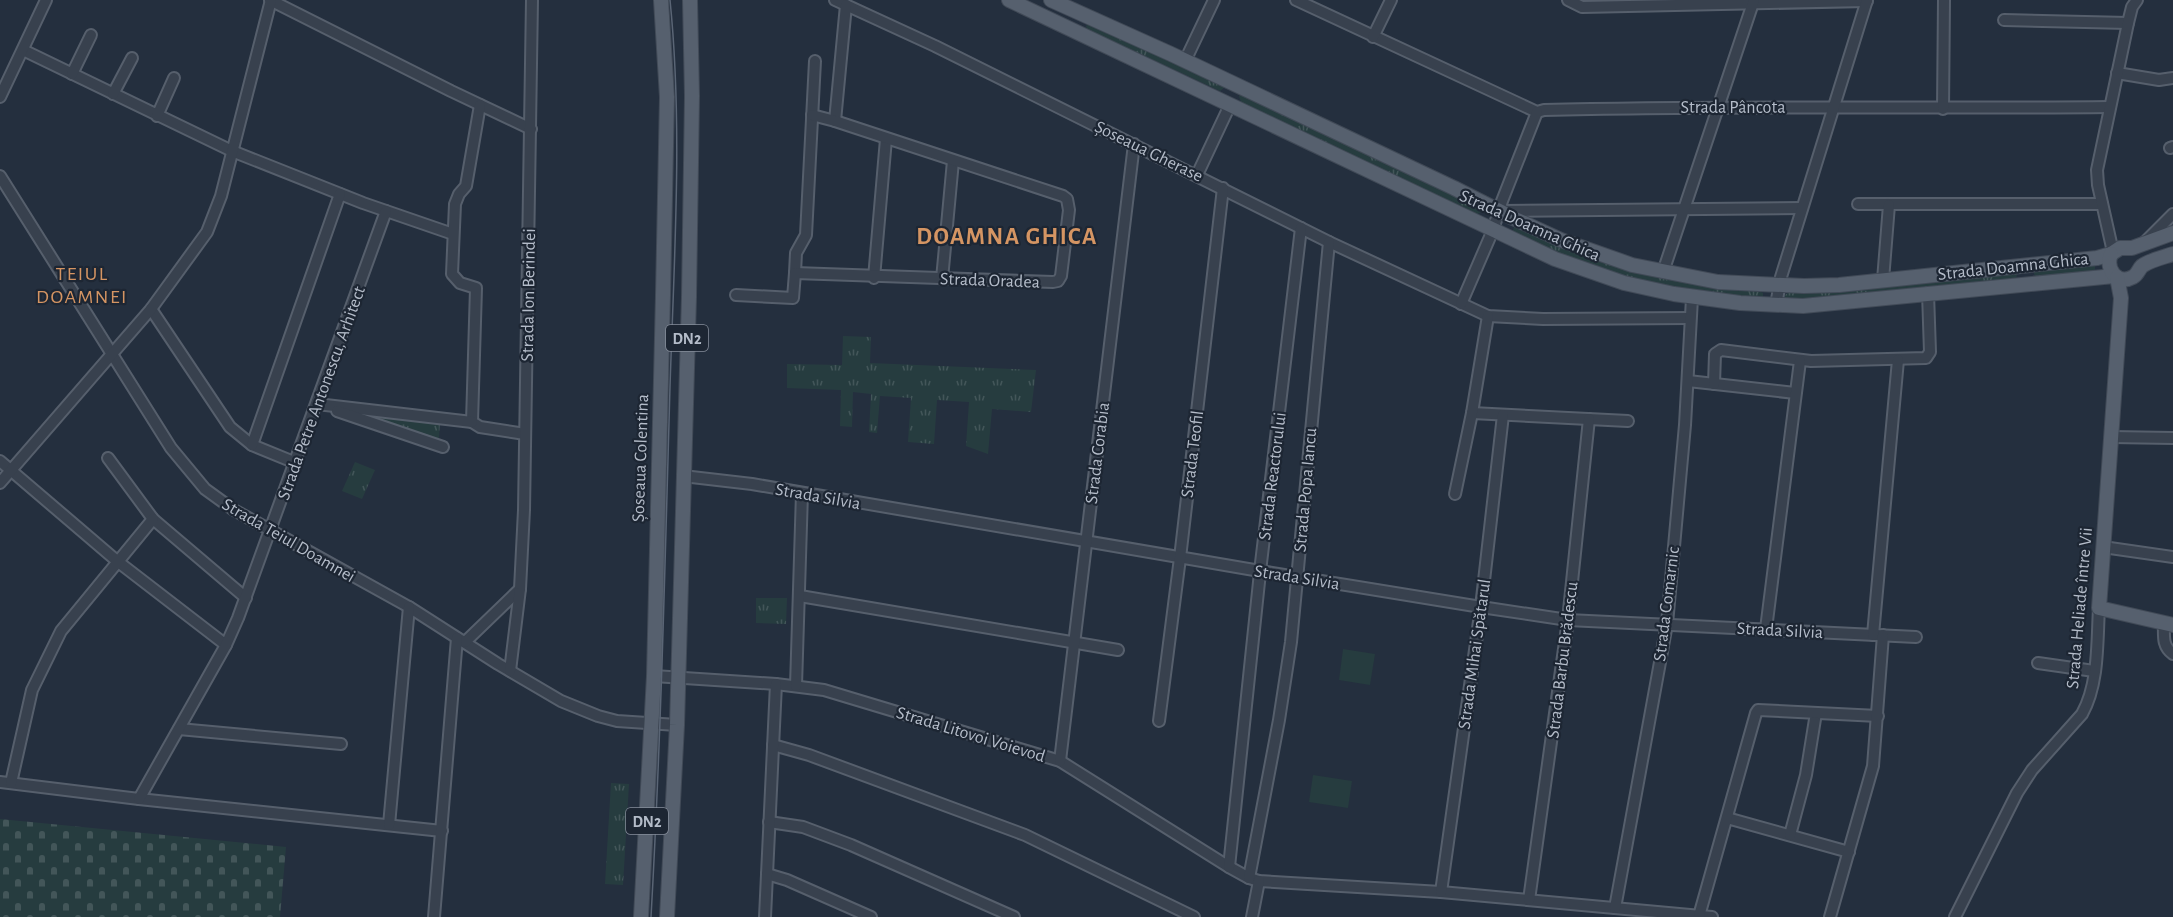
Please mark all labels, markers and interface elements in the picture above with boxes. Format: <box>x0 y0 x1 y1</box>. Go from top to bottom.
street label: Strada Pâncota <box>1681 99 1785 117</box>
street label: Șoseaua Gherase <box>1091 118 1205 187</box>
street label: Strada Doamna Ghica <box>1457 187 1602 265</box>
district label: DOAMNA GHICA <box>916 225 1098 249</box>
street label: Strada Ion Berindei <box>519 228 539 362</box>
street label: Strada Doamna Ghica <box>1937 250 2089 284</box>
district label: TEIUL DOAMNEI <box>36 264 128 307</box>
street label: Strada Oradea <box>940 270 1040 292</box>
street label: Strada Petre Antonescu, Arhitect <box>275 284 369 503</box>
road number: DN2 <box>666 325 708 351</box>
street label: Șoseaua Colentina <box>630 394 653 522</box>
street label: Strada Corabia <box>1083 401 1113 505</box>
street label: Strada Teofil <box>1179 410 1207 499</box>
street label: Strada Reactorului <box>1256 411 1290 541</box>
street label: Strada Popa Iancu <box>1292 427 1320 553</box>
street label: Strada Silvia <box>774 481 862 513</box>
street label: Strada Teiul Doamnei <box>219 495 358 586</box>
street label: Strada Heliade între Vii <box>2064 527 2096 690</box>
street label: Strada Comarnic <box>1651 546 1683 662</box>
street label: Strada Silvia <box>1253 562 1341 594</box>
street label: Strada Mihai Spătarul <box>1456 578 1494 730</box>
street label: Strada Barbu Brădescu <box>1544 581 1582 739</box>
street label: Strada Silvia <box>1736 620 1824 642</box>
street label: Strada Litovoi Voievod <box>894 704 1047 766</box>
road number: DN2 <box>626 808 668 834</box>

